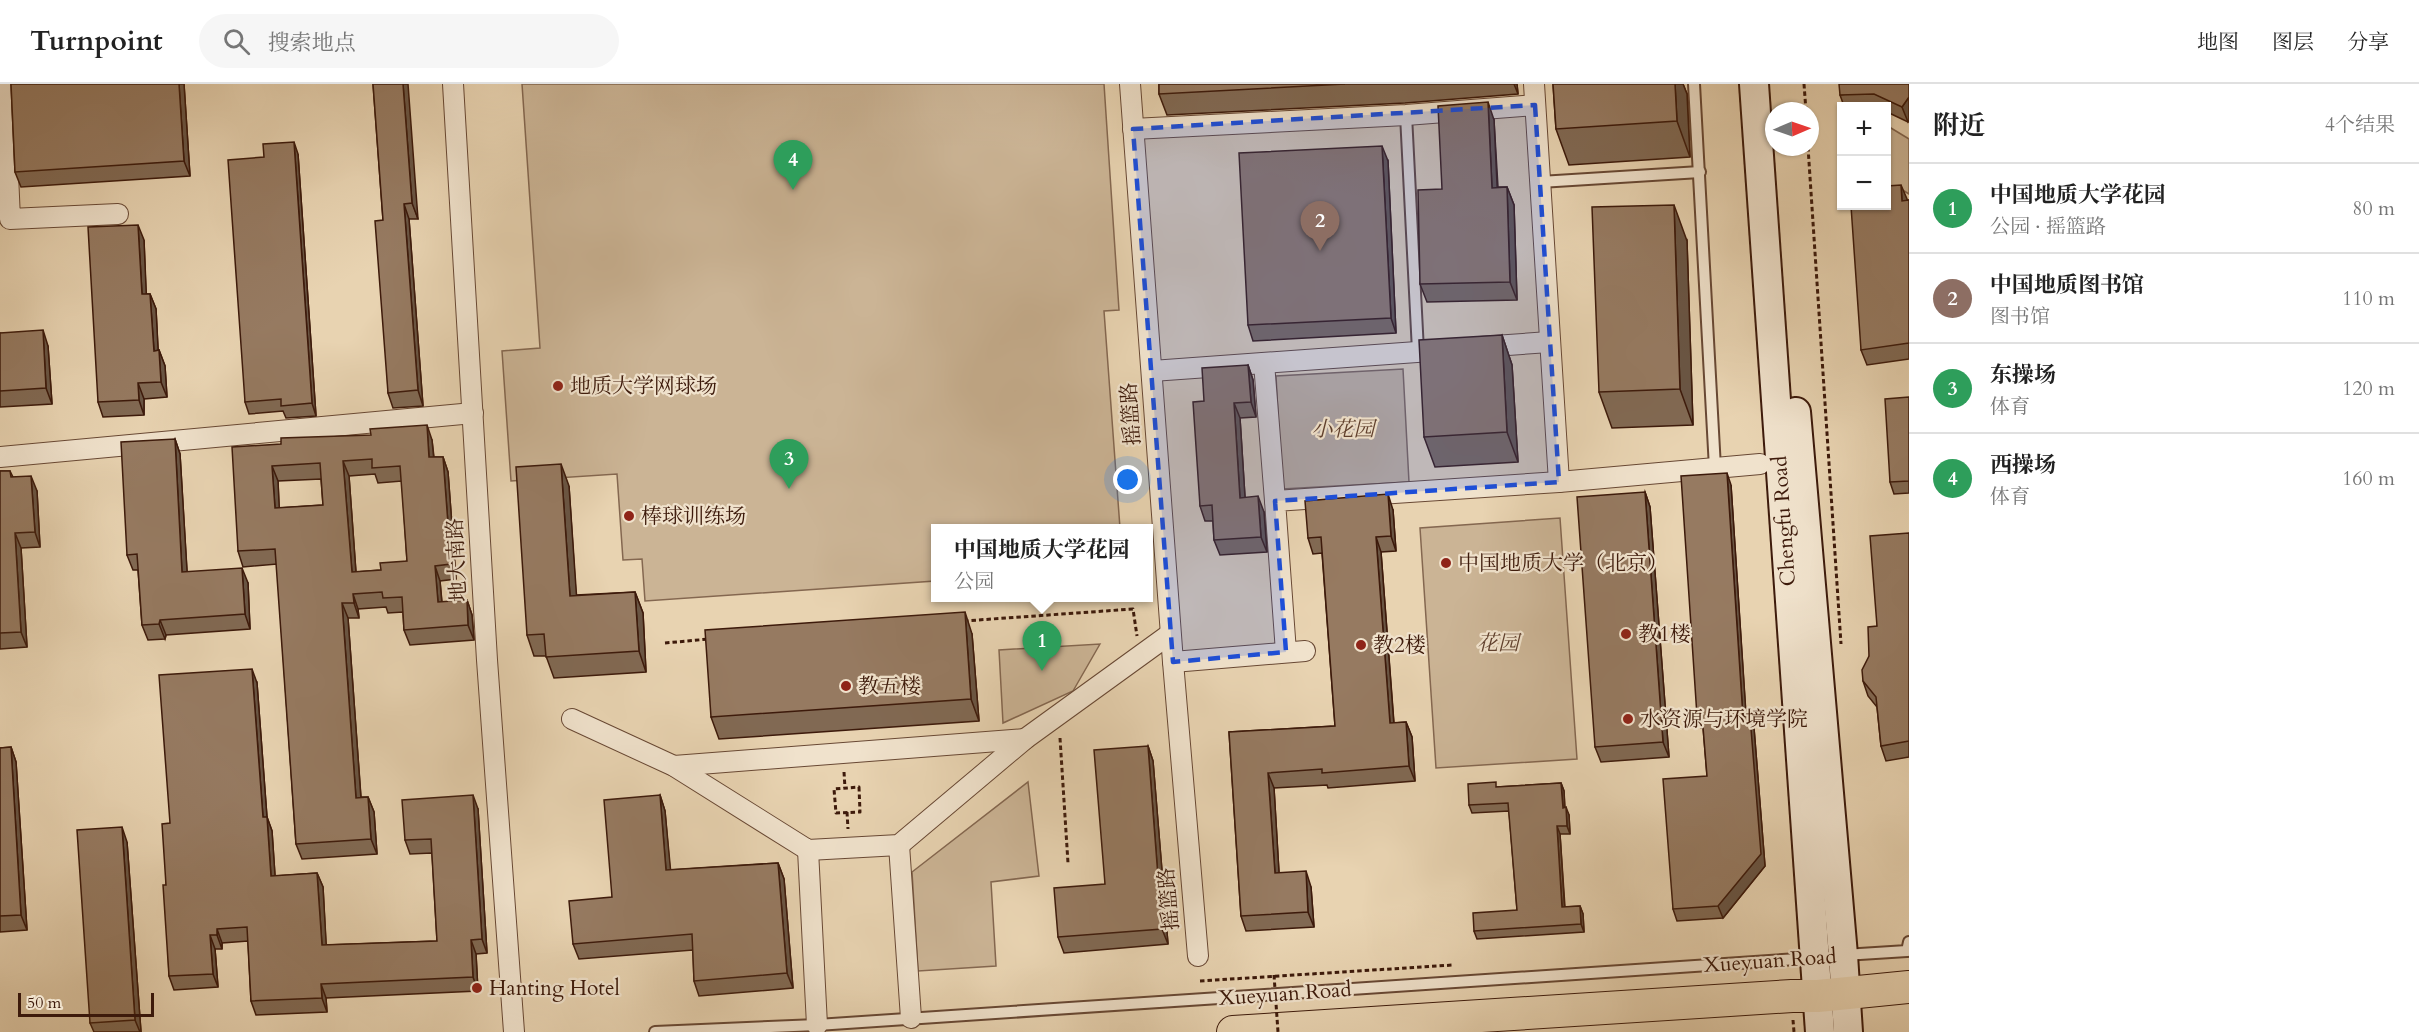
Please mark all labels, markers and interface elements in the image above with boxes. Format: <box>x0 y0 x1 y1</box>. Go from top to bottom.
search box <box>199 14 619 68</box>
text: Turnpoint <box>30 22 163 60</box>
icon: search <box>220 25 253 58</box>
text: 搜索地点 <box>268 28 356 58</box>
text: 地图 <box>2197 28 2239 57</box>
text: 图层 <box>2272 28 2314 57</box>
text: 分享 <box>2347 28 2389 57</box>
north arrow <box>1765 102 1819 156</box>
map controls <box>1837 102 1891 210</box>
button: + <box>1837 102 1891 156</box>
text: 附近 <box>1933 108 1985 143</box>
text: 4个结果 <box>2325 111 2395 138</box>
pin: 4 <box>774 141 812 190</box>
button: − <box>1837 156 1891 210</box>
text: 中国地质大学花园 <box>1990 180 2166 210</box>
text: 1 <box>1947 195 1958 222</box>
text: 80 m <box>2352 195 2395 222</box>
pin: 2 <box>1300 202 1340 251</box>
text: 公园 · 摇篮路 <box>1990 213 2106 240</box>
text: 中国地质图书馆 <box>1990 270 2144 300</box>
text: 2 <box>1947 285 1958 312</box>
text: 110 m <box>2342 285 2395 312</box>
text: 图书馆 <box>1990 303 2050 330</box>
text: 东操场 <box>1990 360 2056 390</box>
place label: 地质大学网球场 <box>570 372 717 401</box>
text: 3 <box>1947 375 1958 402</box>
text: 120 m <box>2342 375 2395 402</box>
marker: 地质大学网球场 <box>551 379 565 393</box>
street label: 摇篮路 <box>1114 382 1148 446</box>
text: 体育 <box>1990 393 2030 420</box>
park label: 小花园 <box>1312 415 1377 444</box>
pin: 3 <box>770 440 808 489</box>
text: 西操场 <box>1990 450 2056 480</box>
street label: Chengfu Road <box>1765 455 1803 587</box>
your location <box>1113 465 1142 494</box>
text: 4 <box>1947 465 1958 492</box>
text: 160 m <box>2342 465 2395 492</box>
text: 体育 <box>1990 483 2030 510</box>
place label: 棒球训练场 <box>641 502 746 531</box>
marker: 棒球训练场 <box>622 509 636 523</box>
street label: 地大南路 <box>440 517 474 603</box>
popup <box>931 524 1153 602</box>
text: 中国地质大学花园 <box>954 535 1130 565</box>
place label: 中国地质大学（北京） <box>1458 549 1668 578</box>
marker: 中国地质大学（北京） <box>1439 556 1453 570</box>
text: 公园 <box>954 568 994 595</box>
place label: 教1楼 <box>1638 620 1691 649</box>
pin: 1 <box>1022 622 1062 671</box>
marker: 教1楼 <box>1619 627 1633 641</box>
park label: 花园 <box>1477 629 1522 658</box>
place label: 教2楼 <box>1373 631 1426 660</box>
marker: 教2楼 <box>1354 638 1368 652</box>
place label: 教五楼 <box>858 672 921 701</box>
marker: 教五楼 <box>839 679 853 693</box>
place label: 水资源与环境学院 <box>1640 705 1808 734</box>
marker: 水资源与环境学院 <box>1621 712 1635 726</box>
street label: 摇篮路 <box>1152 866 1186 932</box>
street label: Xueyuan Road <box>1703 942 1837 980</box>
place label: Hanting Hotel <box>489 974 620 1003</box>
street label: Xueyuan Road <box>1218 975 1352 1013</box>
marker: Hanting Hotel <box>470 981 484 995</box>
scale bar <box>18 990 154 1018</box>
text: 50 m <box>27 992 61 1014</box>

